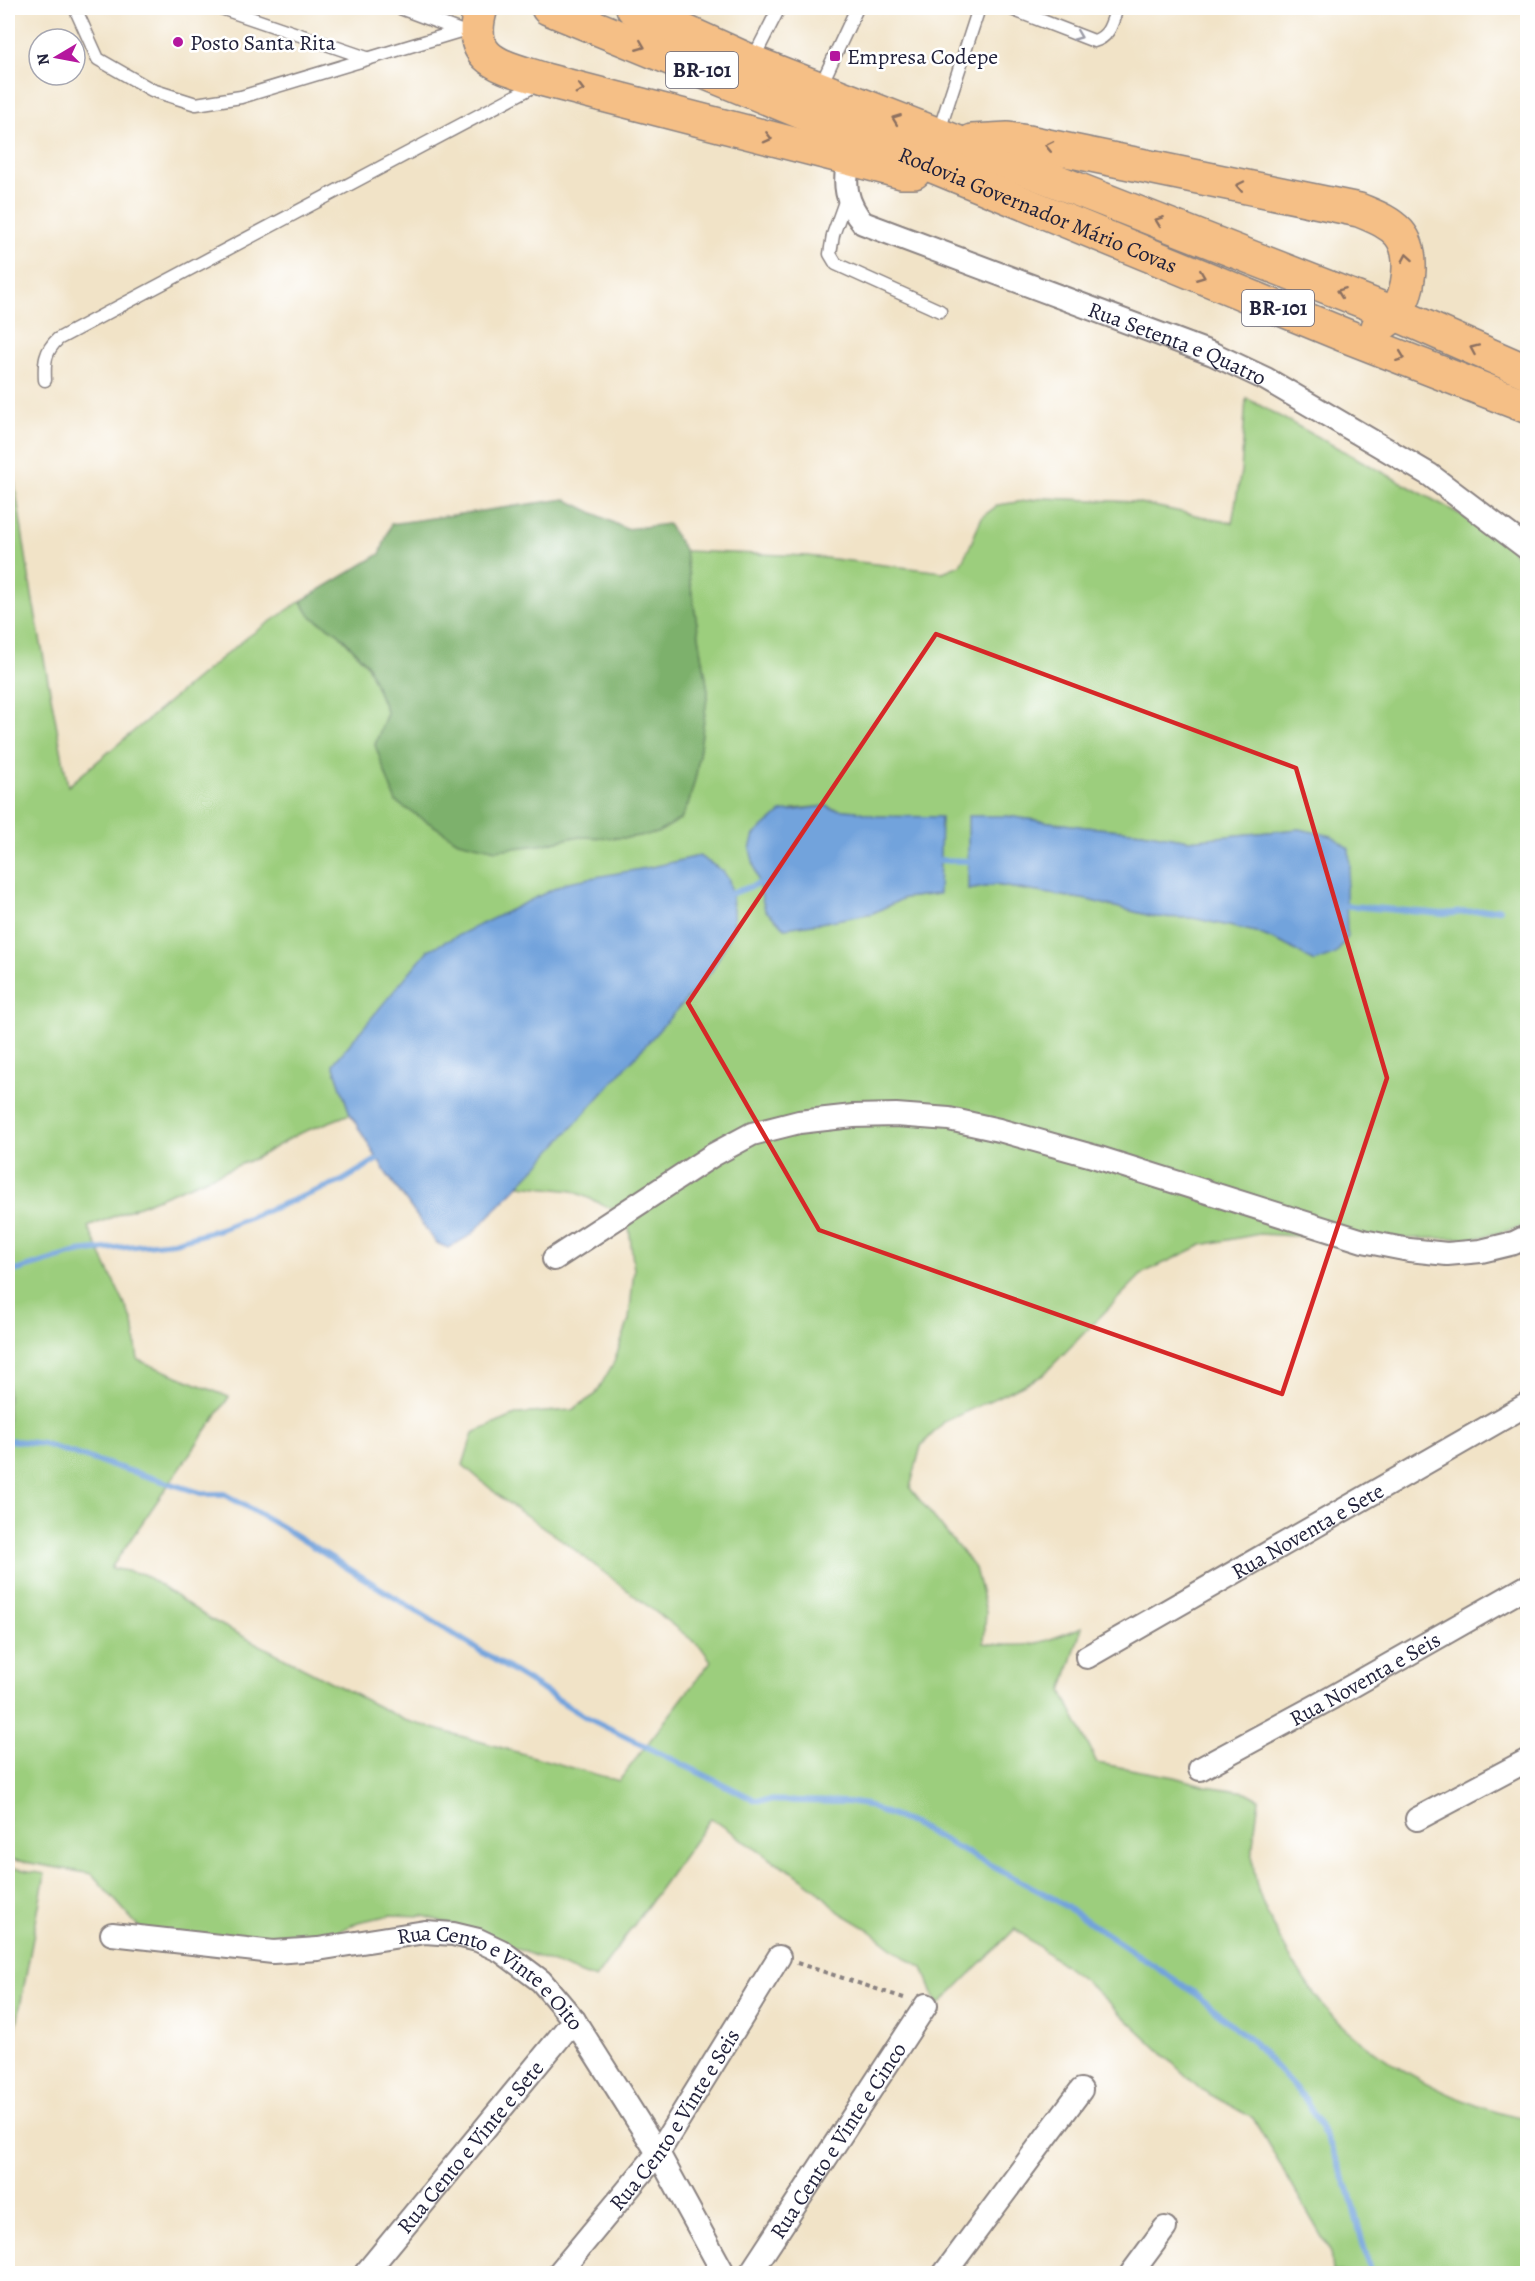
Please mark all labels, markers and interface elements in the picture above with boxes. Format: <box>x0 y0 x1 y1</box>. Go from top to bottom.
north arrow <box>27 27 87 87</box>
place label: Posto Santa Rita <box>190 28 337 58</box>
one-way arrow <box>1072 28 1083 41</box>
marker: Posto Santa Rita <box>171 35 185 49</box>
one-way arrow <box>635 38 646 51</box>
place label: Empresa Codepe <box>847 42 998 72</box>
marker: Empresa Codepe <box>828 49 842 63</box>
text: N <box>31 51 55 67</box>
road number: BR-101 <box>666 52 738 88</box>
one-way arrow <box>574 82 584 95</box>
one-way arrow <box>891 114 902 126</box>
one-way arrow <box>763 131 773 144</box>
street label: Rodovia Governador Mário Covas <box>894 140 1182 281</box>
one-way arrow <box>1044 140 1054 153</box>
one-way arrow <box>1235 180 1245 193</box>
one-way arrow <box>1155 216 1166 228</box>
one-way arrow <box>1401 253 1414 263</box>
one-way arrow <box>1194 269 1205 281</box>
one-way arrow <box>1336 287 1347 299</box>
road number: BR-101 <box>1242 290 1314 326</box>
street label: Rua Setenta e Quatro <box>1084 295 1271 393</box>
one-way arrow <box>1469 344 1480 356</box>
one-way arrow <box>1395 350 1406 362</box>
street label: Rua Noventa e Sete <box>1226 1476 1389 1587</box>
street label: Rua Noventa e Seis <box>1284 1625 1446 1734</box>
street label: Rua Cento e Vinte e Oito <box>395 1918 591 2036</box>
street label: Rua Cento e Vinte e Seis <box>603 2023 747 2217</box>
street label: Rua Cento e Vinte e Cinco <box>763 2036 914 2245</box>
street label: Rua Cento e Vinte e Sete <box>390 2054 551 2240</box>

